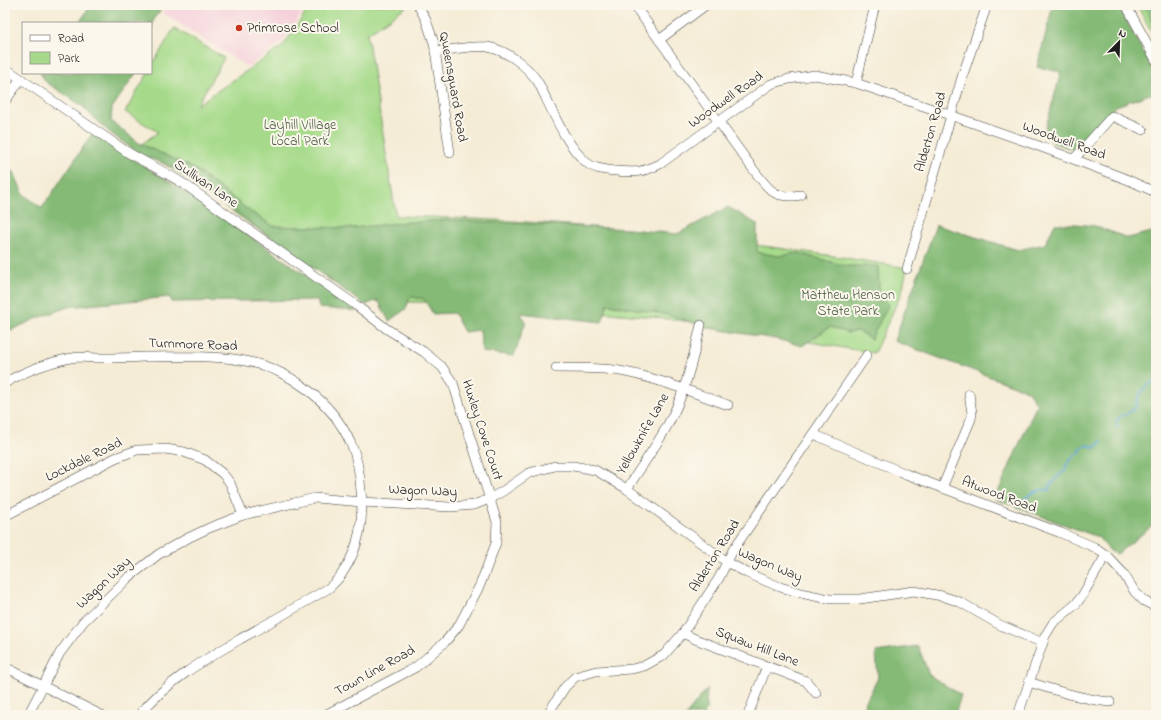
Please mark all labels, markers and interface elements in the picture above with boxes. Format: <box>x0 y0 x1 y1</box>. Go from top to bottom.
place label: Primrose School <box>247 18 339 39</box>
legend <box>22 22 152 74</box>
north arrow <box>1099 22 1139 62</box>
marker: Primrose School <box>234 23 244 33</box>
text: N <box>1116 25 1129 43</box>
text: Road <box>58 30 84 48</box>
street label: Queensguard Road <box>432 30 473 144</box>
text: Park <box>58 50 80 68</box>
street label: Woodwell Road <box>684 66 768 134</box>
street label: Alderton Road <box>910 89 952 174</box>
park label: Layhill Village Local Park <box>264 115 337 152</box>
street label: Woodwell Road <box>1019 116 1109 166</box>
street label: Sullivan Lane <box>170 155 243 214</box>
park label: Matthew Henson State Park <box>801 285 895 322</box>
street label: Turnmore Road <box>148 333 238 357</box>
street label: Huxley Cove Court <box>455 377 508 484</box>
street label: Yellowknife Lane <box>611 389 675 479</box>
street label: Lockdale Road <box>42 432 126 488</box>
street label: Atwood Road <box>958 471 1040 519</box>
street label: Wagon Way <box>388 479 458 504</box>
street label: Alderton Road <box>684 515 746 596</box>
street label: Wagon Way <box>734 542 806 589</box>
street label: Wagon Way <box>72 552 137 615</box>
street label: Squaw Hill Lane <box>712 621 802 673</box>
street label: Town Line Road <box>331 640 419 702</box>

